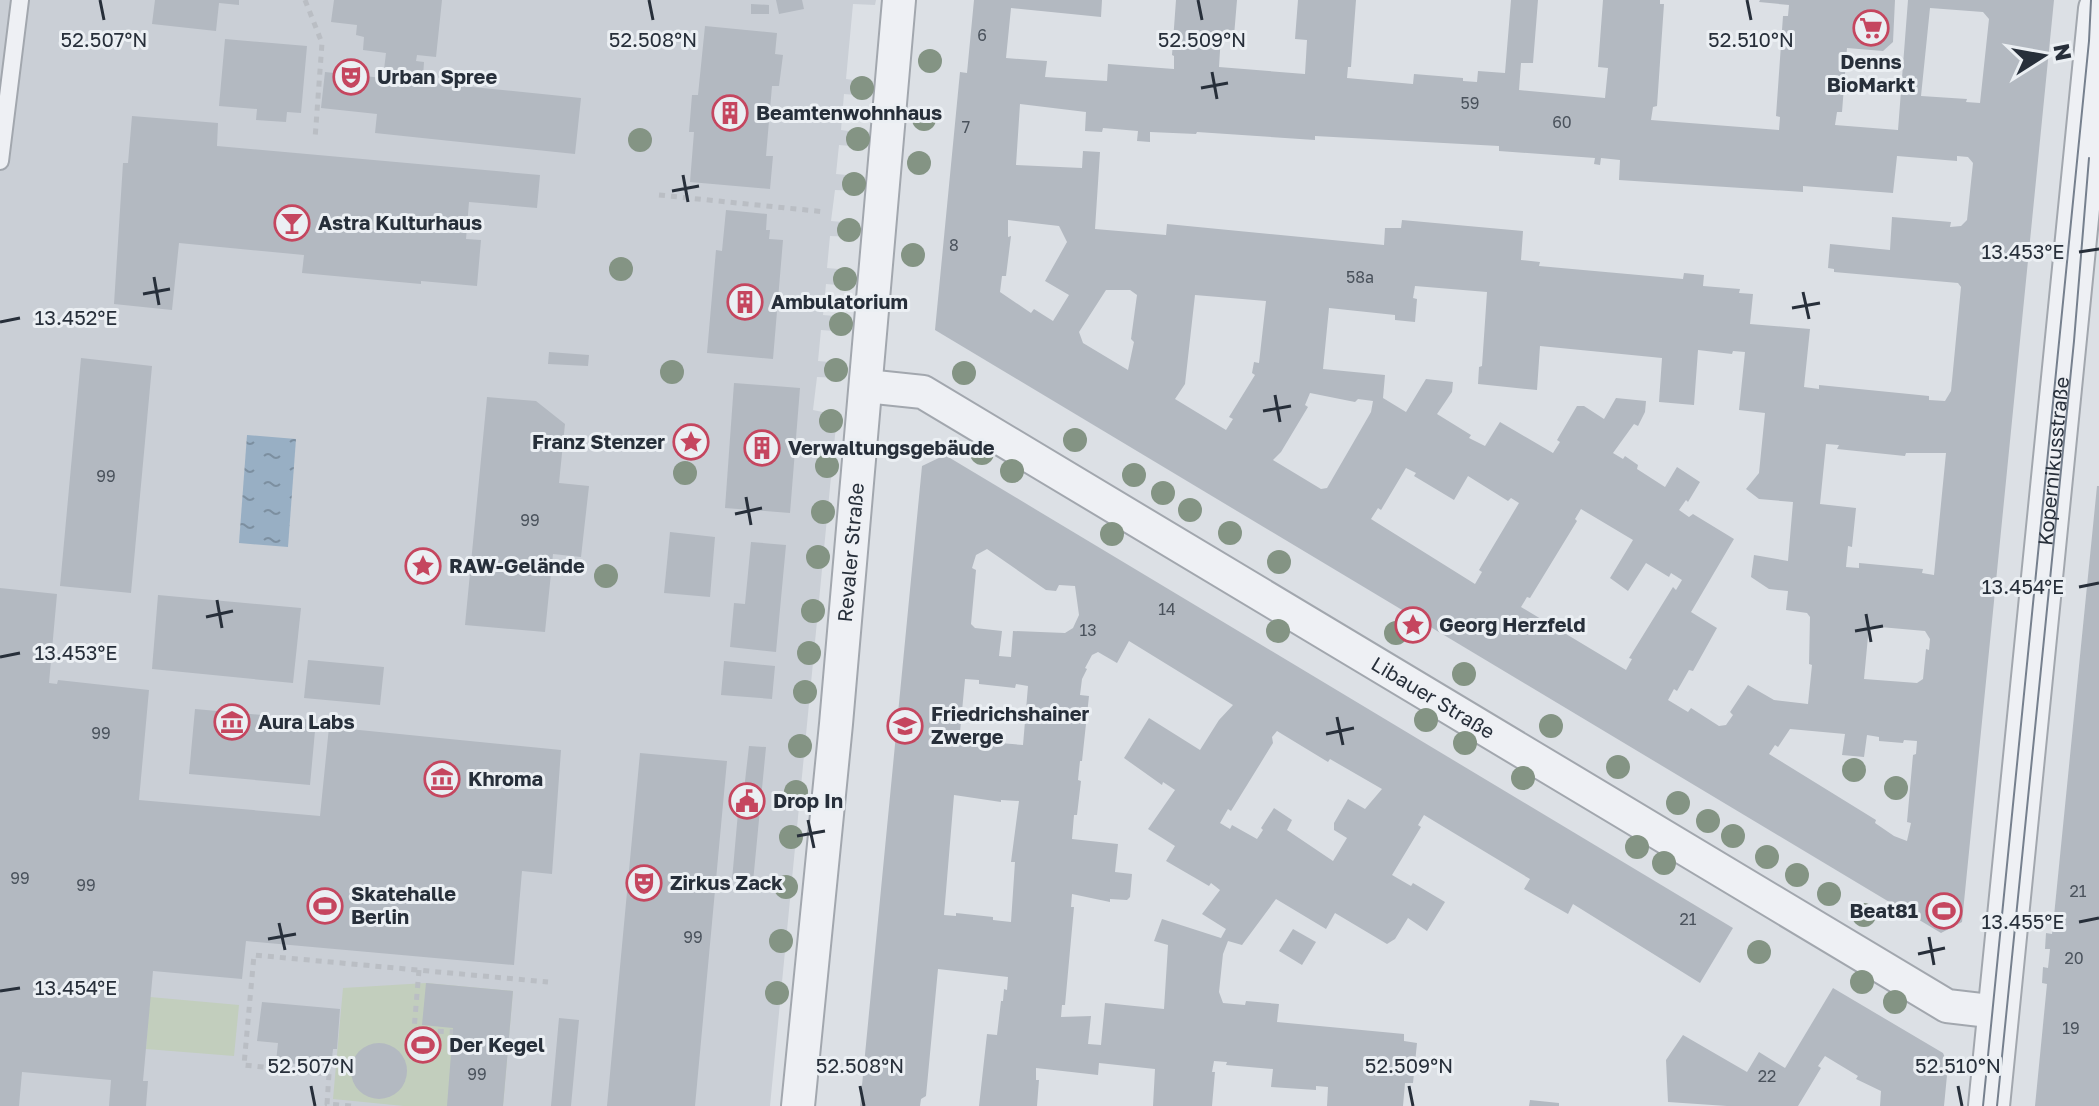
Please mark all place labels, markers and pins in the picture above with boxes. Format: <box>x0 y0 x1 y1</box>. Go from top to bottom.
supermarket icon: Denns BioMarkt <box>1852 9 1890 47</box>
place label: Denns BioMarkt <box>1827 49 1915 96</box>
theatre icon: Urban Spree <box>332 58 370 96</box>
place label: Urban Spree <box>377 64 497 88</box>
building icon: Beamtenwohnhaus <box>711 94 749 132</box>
place label: Beamtenwohnhaus <box>756 100 942 124</box>
bar icon: Astra Kulturhaus <box>273 204 311 242</box>
place label: Astra Kulturhaus <box>318 210 482 234</box>
building icon: Ambulatorium <box>726 283 764 321</box>
place label: Ambulatorium <box>771 289 908 313</box>
place icon: Franz Stenzer <box>672 423 710 461</box>
place label: Franz Stenzer <box>532 429 665 453</box>
building icon: Verwaltungsgebäude <box>743 429 781 467</box>
place label: Verwaltungsgebäude <box>788 435 995 459</box>
place icon: RAW-Gelände <box>404 547 442 585</box>
place label: RAW-Gelände <box>449 553 585 577</box>
place icon: Georg Herzfeld <box>1394 606 1432 644</box>
place label: Georg Herzfeld <box>1439 612 1586 636</box>
place label: Friedrichshainer Zwerge <box>931 701 1089 748</box>
museum icon: Aura Labs <box>213 703 251 741</box>
school or university icon: Friedrichshainer Zwerge <box>886 707 924 745</box>
place label: Aura Labs <box>258 709 355 733</box>
museum icon: Khroma <box>423 760 461 798</box>
place label: Khroma <box>468 766 543 790</box>
public building icon: Drop In <box>728 782 766 820</box>
place label: Drop In <box>773 788 843 812</box>
theatre icon: Zirkus Zack <box>625 864 663 902</box>
place label: Zirkus Zack <box>670 870 783 894</box>
place label: Skatehalle Berlin <box>351 881 456 928</box>
sports icon: Skatehalle Berlin <box>306 887 344 925</box>
sports icon: Beat81 <box>1925 892 1963 930</box>
place label: Beat81 <box>1849 898 1918 922</box>
sports icon: Der Kegel <box>404 1026 442 1064</box>
place label: Der Kegel <box>449 1032 545 1056</box>

